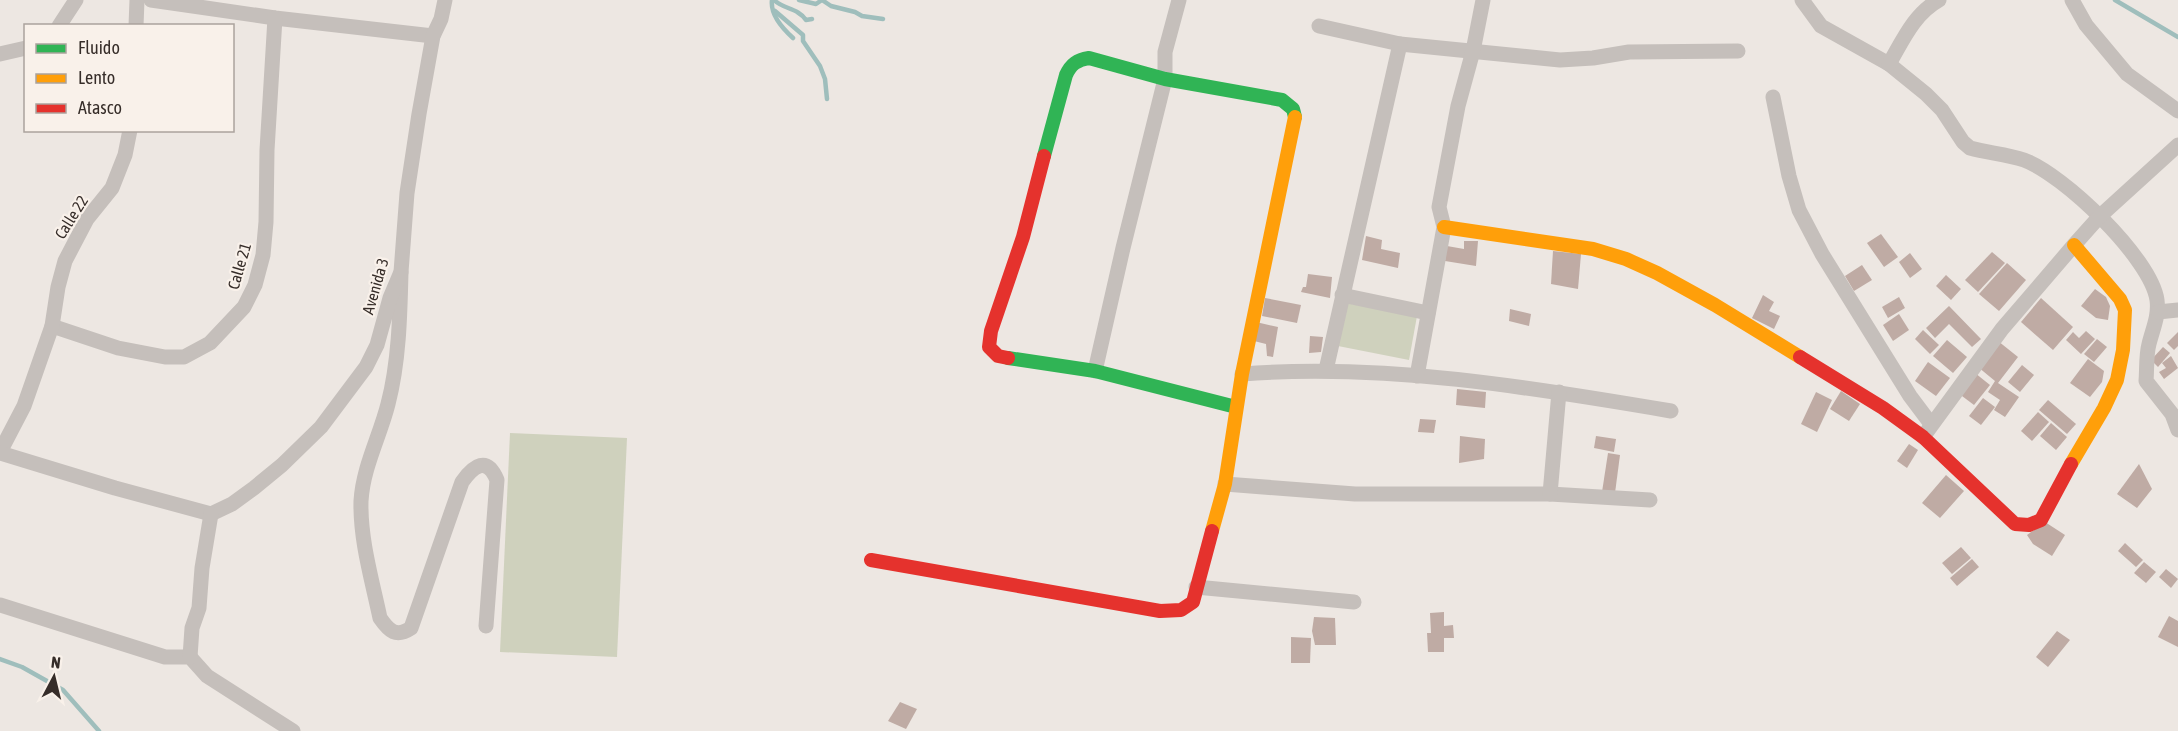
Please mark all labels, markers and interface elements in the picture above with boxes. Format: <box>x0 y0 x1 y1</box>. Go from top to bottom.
legend <box>24 24 234 132</box>
text: Fluido <box>78 37 120 58</box>
text: Lento <box>78 67 115 88</box>
text: Atasco <box>78 97 122 118</box>
street label: Calle 22 <box>51 192 91 242</box>
street label: Calle 21 <box>224 241 254 291</box>
street label: Avenida 3 <box>358 256 392 316</box>
north arrow <box>24 647 84 707</box>
text: N <box>50 653 62 672</box>

